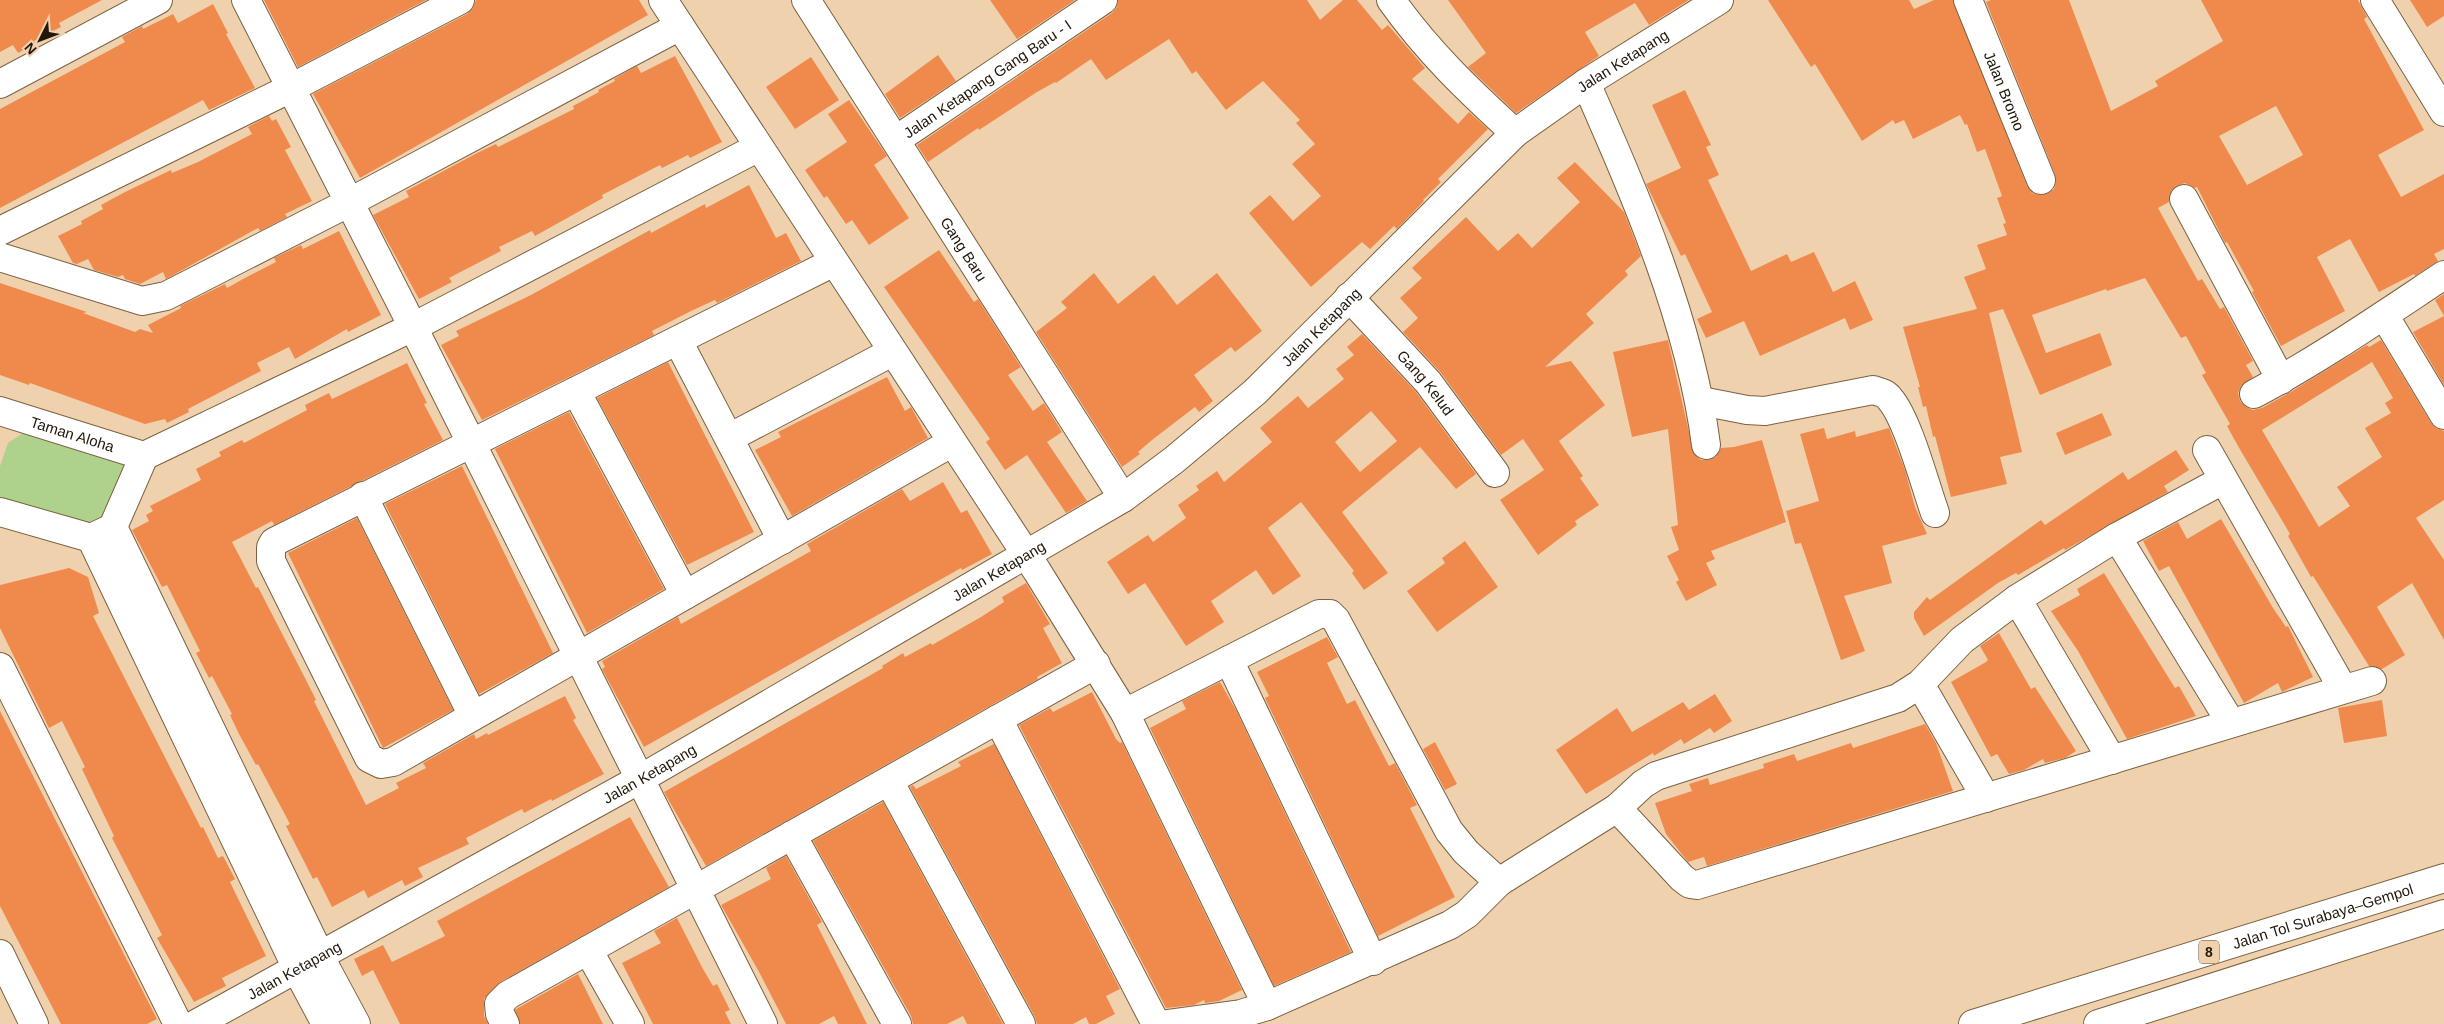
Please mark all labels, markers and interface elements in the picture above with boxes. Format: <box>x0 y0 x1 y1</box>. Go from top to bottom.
north arrow <box>15 15 65 65</box>
street label: Jalan Ketapang Gang Baru - I <box>900 16 1074 141</box>
street label: Jalan Ketapang <box>1574 25 1671 95</box>
text: N <box>21 40 40 58</box>
street label: Jalan Bromo <box>1981 49 2029 133</box>
street label: Gang Baru <box>938 214 991 284</box>
street label: Jalan Ketapang <box>1278 284 1364 369</box>
street label: Gang Kelud <box>1394 346 1458 418</box>
street label: Taman Aloha <box>29 413 117 455</box>
street label: Jalan Ketapang <box>949 537 1048 604</box>
street label: Jalan Ketapang <box>600 740 699 806</box>
street label: Jalan Tol Surabaya–Gempol <box>2230 880 2415 952</box>
street label: Jalan Ketapang <box>244 937 344 1003</box>
road number: 8 <box>2199 940 2219 964</box>

